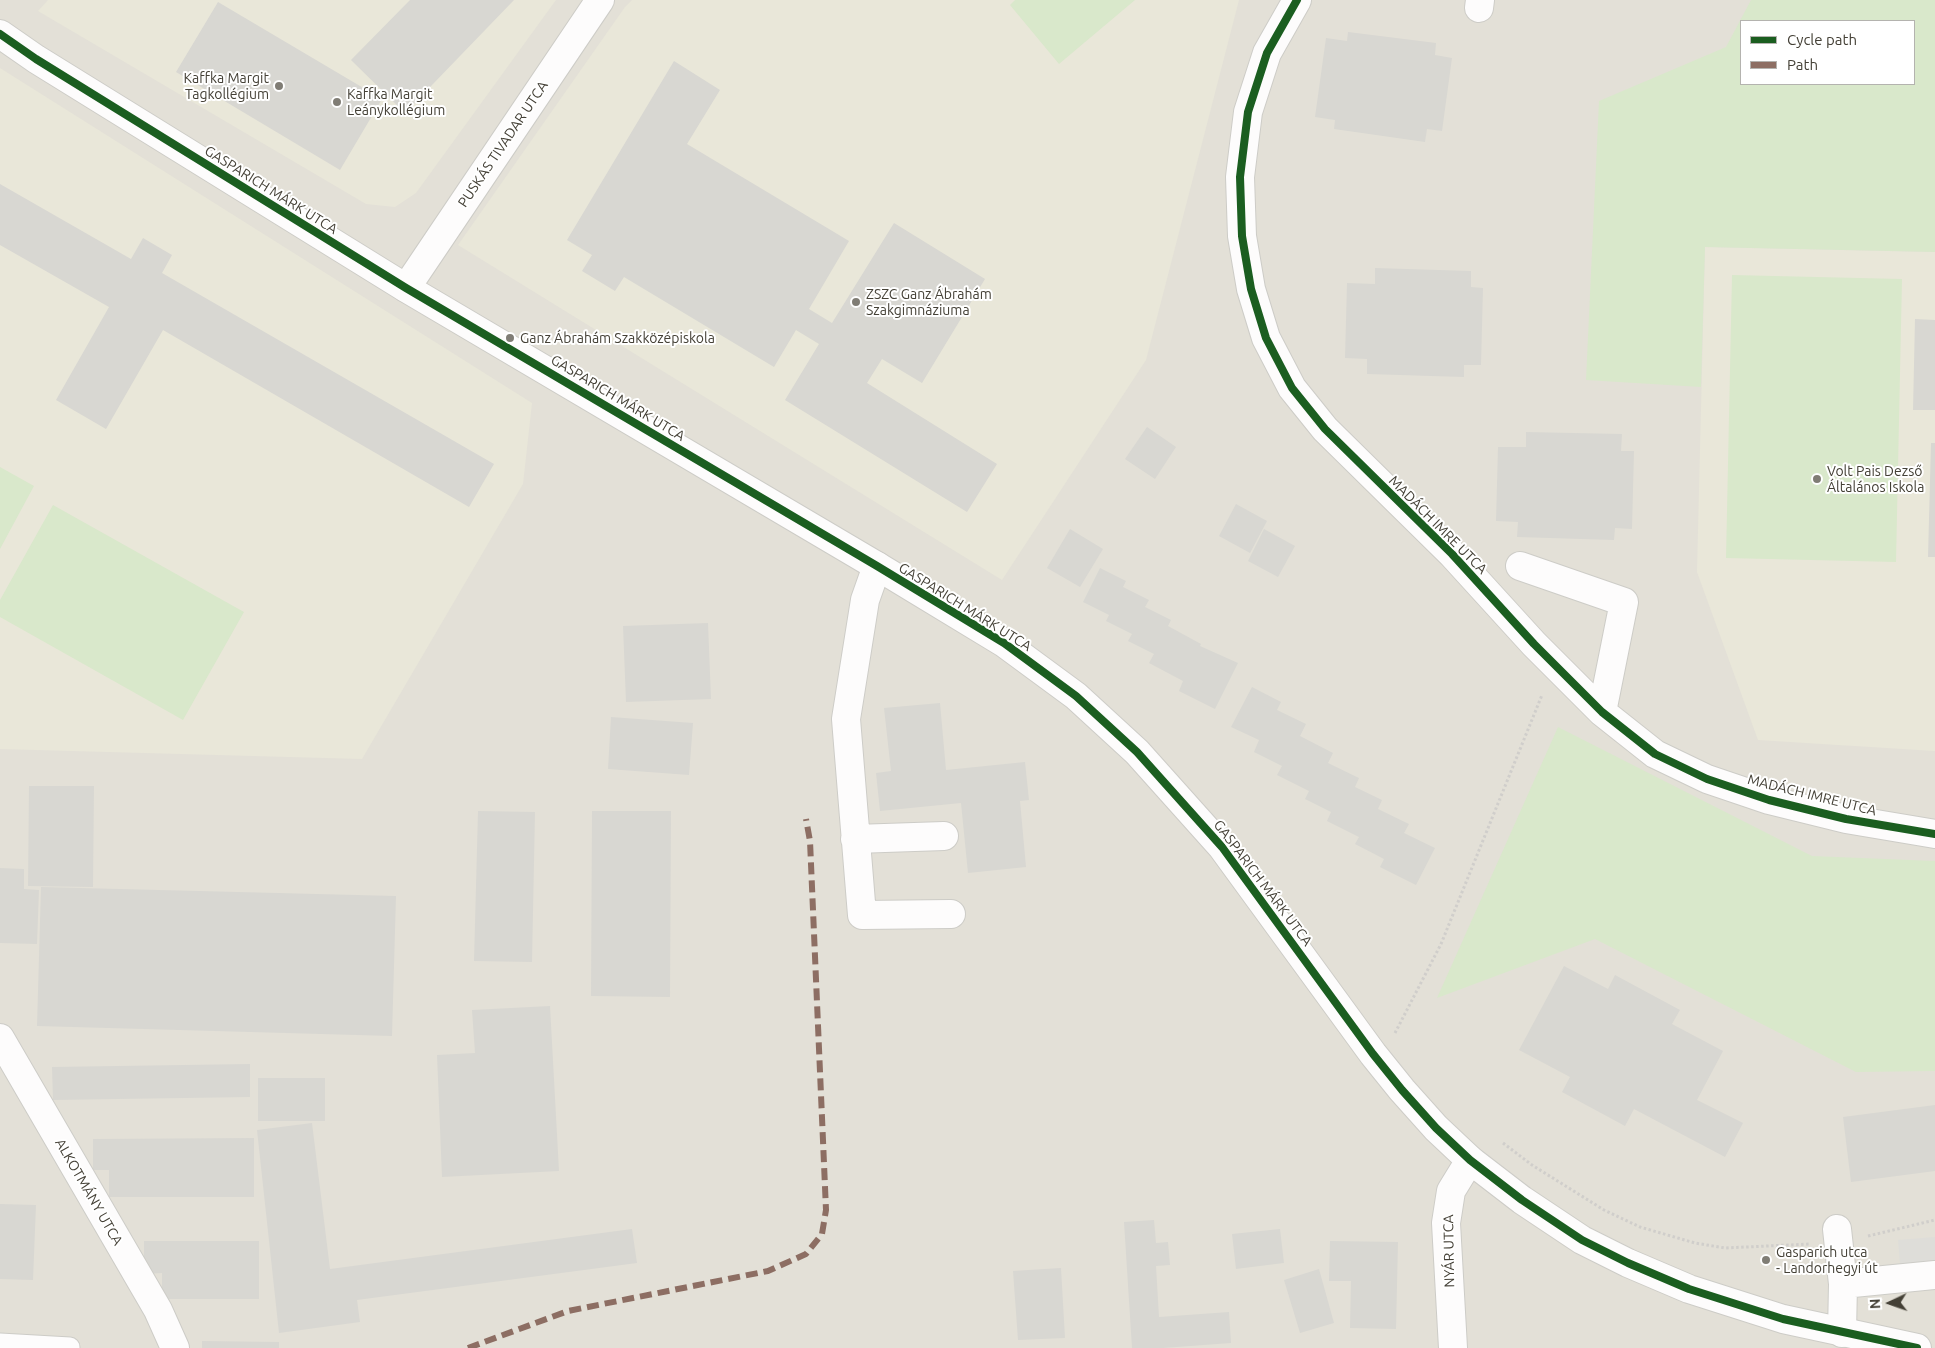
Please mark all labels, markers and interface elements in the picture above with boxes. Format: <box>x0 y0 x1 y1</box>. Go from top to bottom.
legend <box>1740 20 1915 85</box>
text: Cycle path <box>1787 31 1857 48</box>
text: Path <box>1787 56 1818 73</box>
place label: Kaffka Margit Tagkollégium <box>184 70 269 102</box>
street label: PUSKÁS TIVADAR UTCA <box>454 78 552 210</box>
marker: Kaffka Margit Tagkollégium <box>273 80 285 92</box>
place label: Kaffka Margit Leánykollégium <box>347 86 445 118</box>
marker: Kaffka Margit Leánykollégium <box>331 96 343 108</box>
street label: GASPARICH MÁRK UTCA <box>201 142 341 238</box>
place label: ZSZC Ganz Ábrahám Szakgimnáziuma <box>866 286 992 318</box>
marker: ZSZC Ganz Ábrahám Szakgimnáziuma <box>850 296 862 308</box>
place label: Ganz Ábrahám Szakközépiskola <box>520 330 715 346</box>
marker: Ganz Ábrahám Szakközépiskola <box>504 332 516 344</box>
street label: GASPARICH MÁRK UTCA <box>548 351 688 445</box>
place label: Volt Pais Dezső Általános Iskola <box>1827 463 1924 496</box>
street label: MADÁCH IMRE UTCA <box>1385 472 1491 578</box>
marker: Volt Pais Dezső Általános Iskola <box>1811 473 1823 485</box>
street label: GASPARICH MÁRK UTCA <box>895 559 1035 655</box>
street label: MADÁCH IMRE UTCA <box>1746 771 1878 819</box>
street label: GASPARICH MÁRK UTCA <box>1210 817 1316 949</box>
street label: ALKOTMÁNY UTCA <box>52 1136 126 1248</box>
street label: NYÁR UTCA <box>1440 1214 1458 1288</box>
place label: Gasparich utca - Landorhegyi út <box>1776 1244 1878 1276</box>
marker: Gasparich utca - Landorhegyi út <box>1760 1254 1772 1266</box>
north arrow <box>1865 1278 1915 1328</box>
text: N <box>1867 1298 1883 1309</box>

